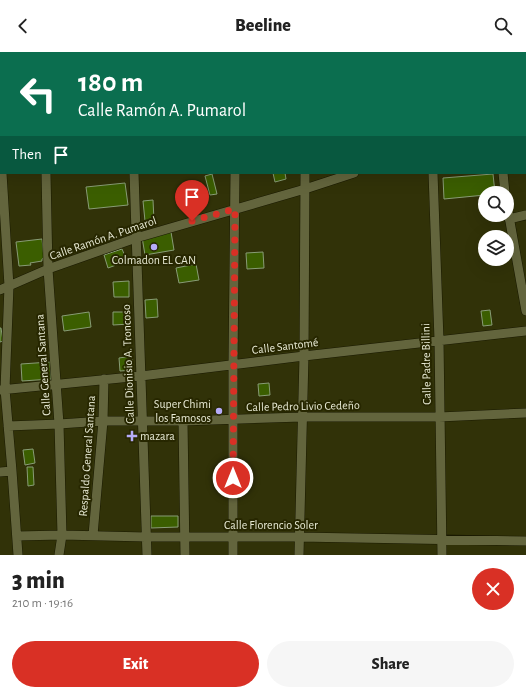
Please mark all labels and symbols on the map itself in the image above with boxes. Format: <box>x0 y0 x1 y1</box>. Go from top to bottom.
pin <box>175 180 209 221</box>
street label: Calle Ramón A. Pumarol <box>48 214 158 262</box>
marker: Colmadon EL CAN <box>149 242 159 252</box>
place label: Colmadon EL CAN <box>112 254 196 266</box>
street label: Calle Dionisio A. Troncoso <box>120 304 136 424</box>
street label: Calle General Santana <box>33 313 53 416</box>
street label: Calle Padre Billini <box>419 323 433 405</box>
street label: Calle Santomé <box>251 336 319 356</box>
street label: Respaldo General Santana <box>77 395 97 517</box>
place label: Super Chimi los Famosos <box>154 398 211 424</box>
street label: Calle Pedro Livio Cedeño <box>246 399 360 413</box>
marker: Super Chimi los Famosos <box>214 406 224 416</box>
place label: mazara <box>140 430 175 442</box>
marker: mazara <box>127 431 137 441</box>
position arrow <box>212 457 254 499</box>
street label: Calle Florencio Soler <box>224 519 318 531</box>

